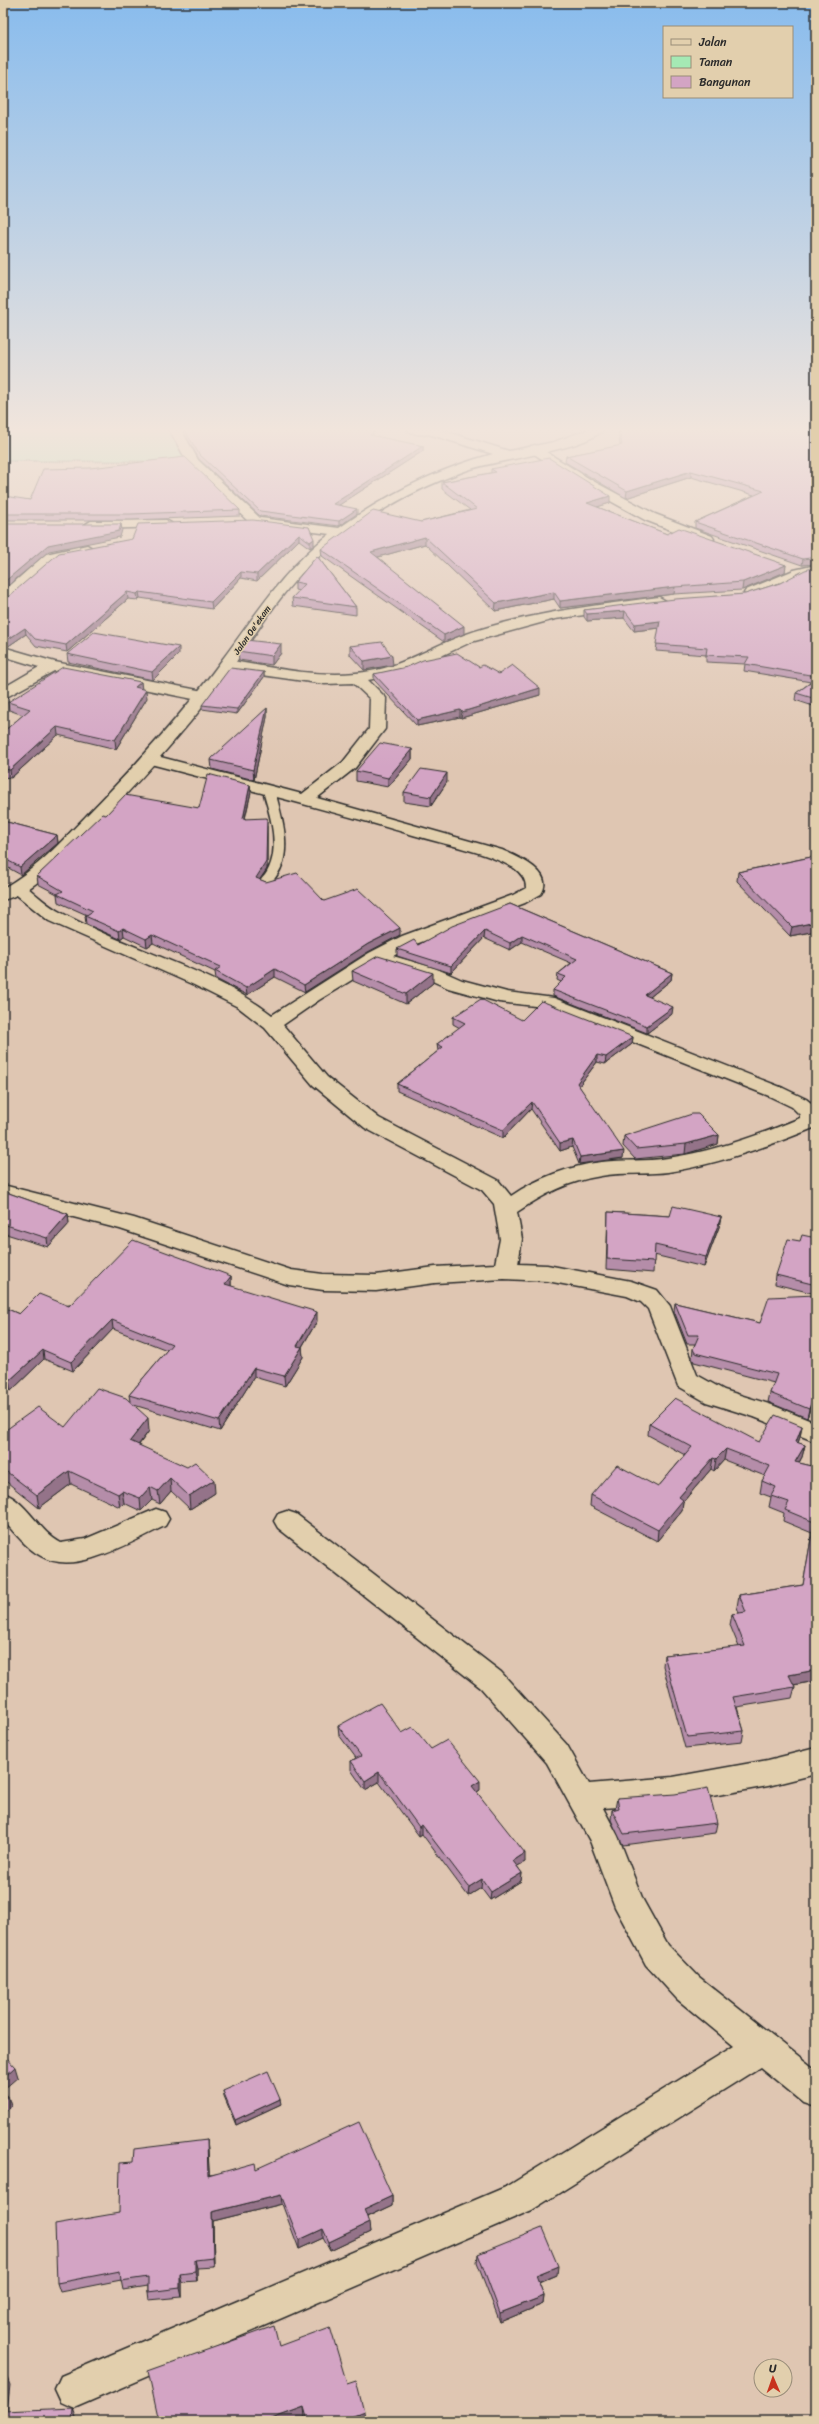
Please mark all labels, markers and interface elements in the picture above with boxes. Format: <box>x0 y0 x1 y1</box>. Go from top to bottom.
legend <box>663 26 793 98</box>
text: Jalan <box>698 31 727 53</box>
text: Taman <box>699 51 733 73</box>
text: Bangunan <box>699 71 751 93</box>
street label: Jalan Oe'ekam <box>228 602 275 659</box>
north arrow <box>753 2358 793 2398</box>
text: U <box>769 2359 777 2378</box>

